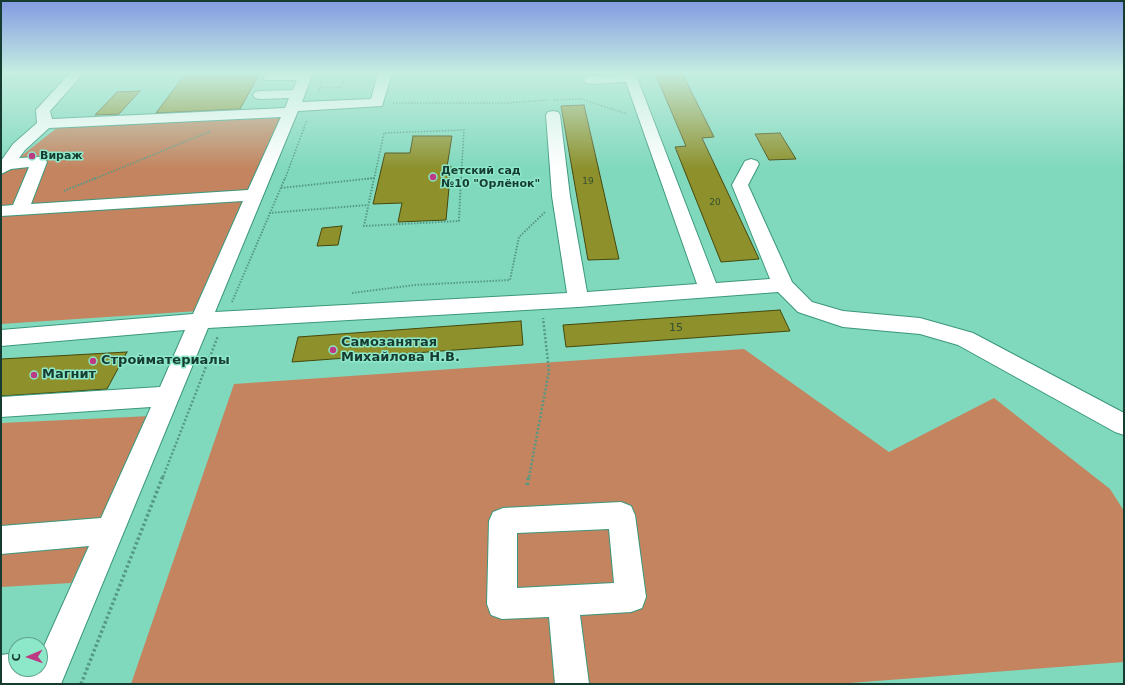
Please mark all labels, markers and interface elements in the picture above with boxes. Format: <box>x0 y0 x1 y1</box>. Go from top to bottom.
place label: Вираж <box>40 149 82 163</box>
marker: Вираж <box>27 151 37 161</box>
place label: Детский сад №10 "Орлёнок" <box>441 164 540 190</box>
marker: Детский сад №10 "Орлёнок" <box>428 172 438 182</box>
house number: 19 <box>582 177 594 187</box>
house number: 20 <box>709 198 721 208</box>
house number: 15 <box>669 321 683 335</box>
place label: Самозанятая Михайлова Н.В. <box>341 335 460 366</box>
marker: Самозанятая Михайлова Н.В. <box>328 345 338 355</box>
place label: Стройматериалы <box>101 353 230 369</box>
marker: Стройматериалы <box>88 356 98 366</box>
place label: Магнит <box>42 367 96 383</box>
marker: Магнит <box>29 370 39 380</box>
north arrow <box>8 637 48 677</box>
text: С <box>10 653 23 662</box>

